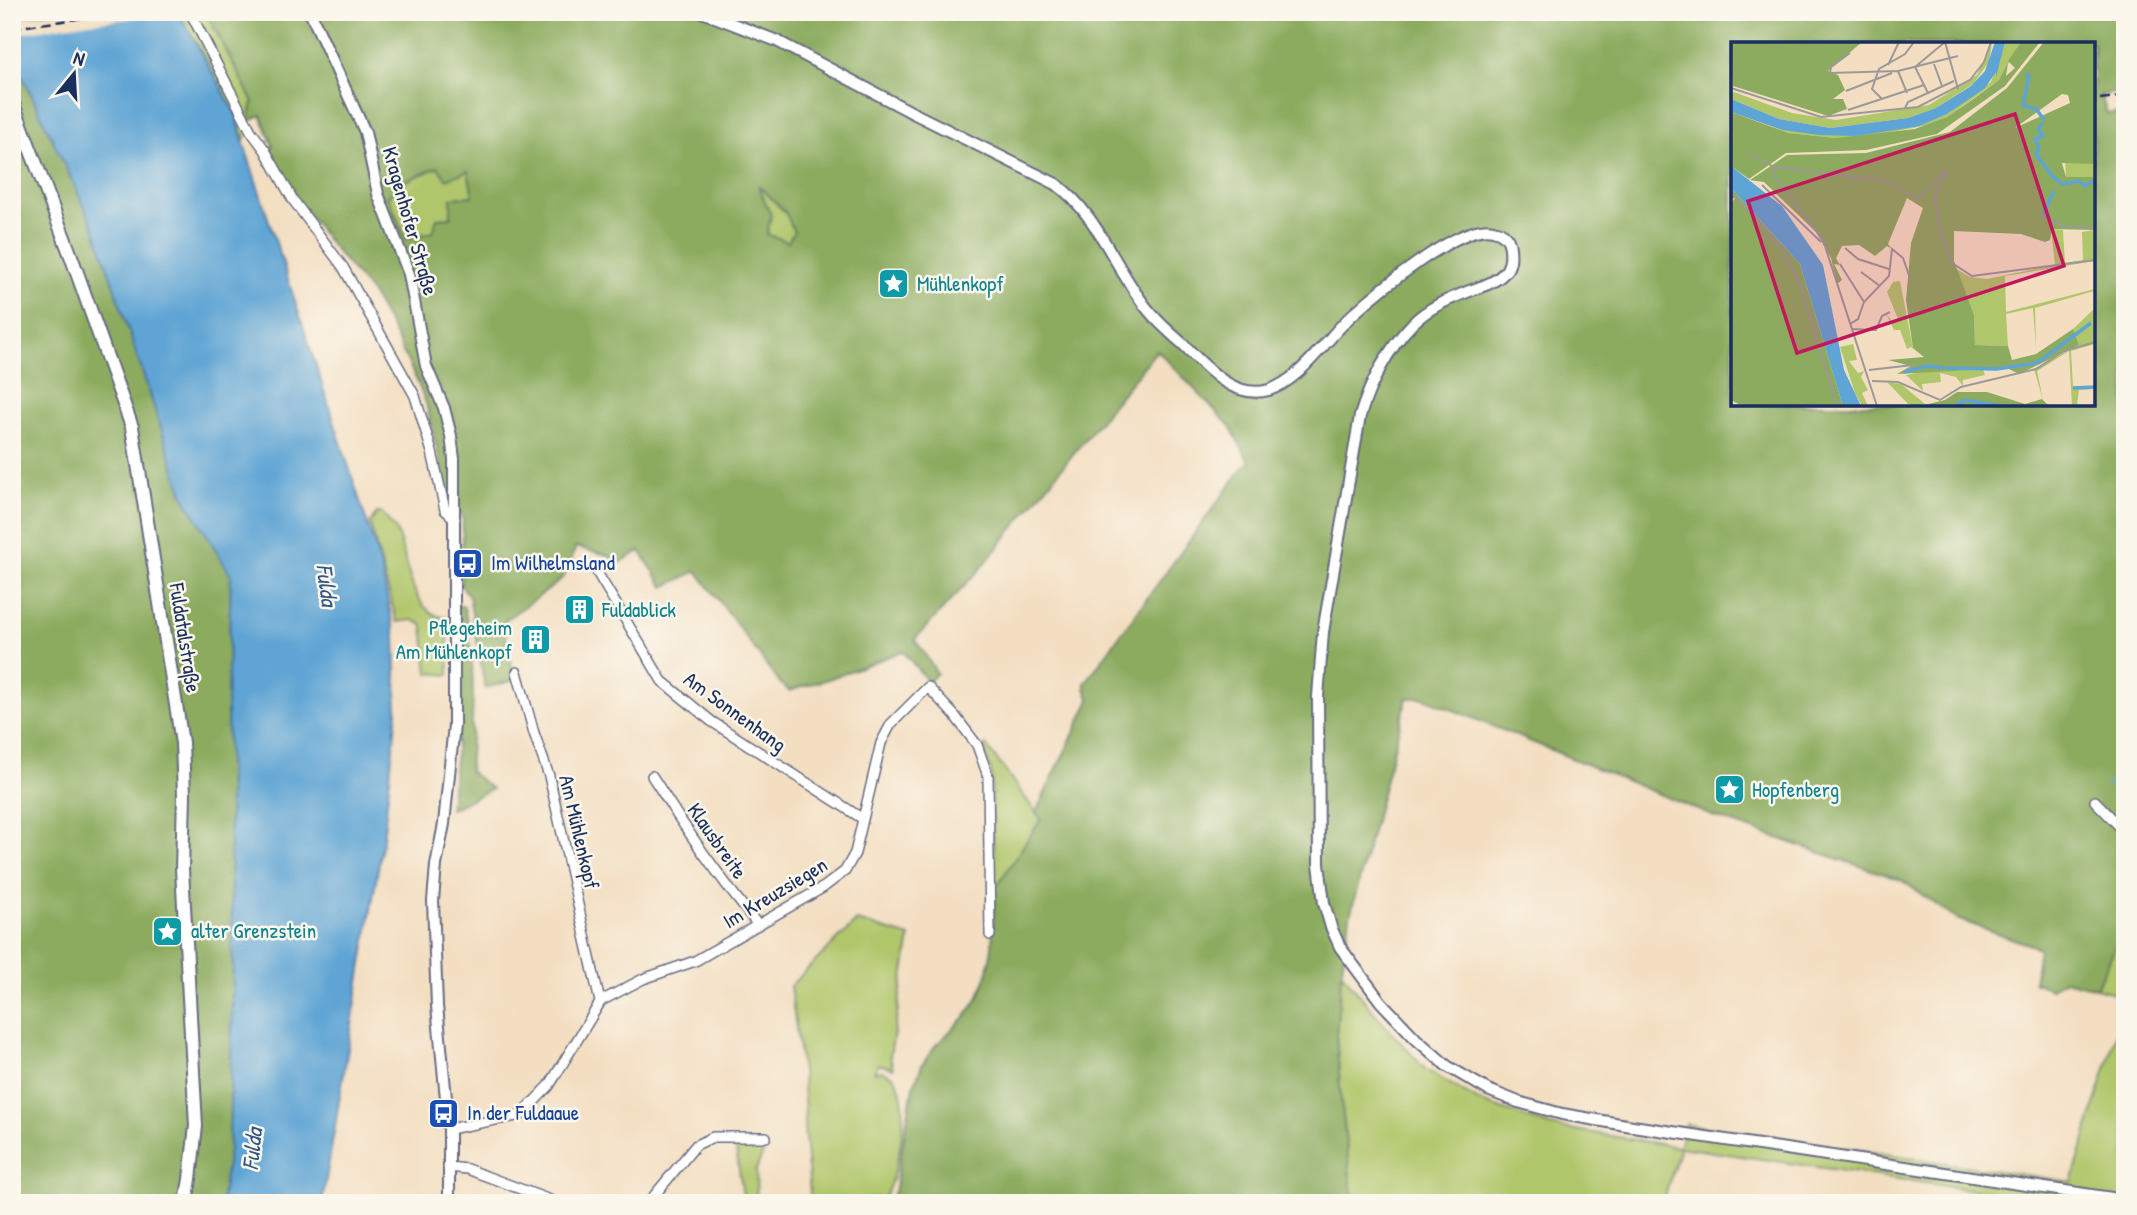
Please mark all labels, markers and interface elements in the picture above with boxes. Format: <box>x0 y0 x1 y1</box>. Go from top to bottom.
north arrow <box>38 38 108 108</box>
inset map <box>1731 42 2095 406</box>
text: N <box>70 44 88 72</box>
street label: Kragenhofer Straße <box>375 143 446 299</box>
place icon: Mühlenkopf <box>877 267 911 301</box>
place label: Mühlenkopf <box>917 269 1004 298</box>
bus stop icon: Im Wilhelmsland <box>451 546 485 580</box>
place label: Im Wilhelmsland <box>491 548 615 577</box>
water label: Fulda <box>309 562 346 610</box>
street label: Fuldatalstraße <box>162 580 208 695</box>
building icon: Fuldablick <box>562 593 596 627</box>
place label: Fuldablick <box>601 595 676 624</box>
place label: Pflegeheim Am Mühlenkopf <box>396 613 512 666</box>
building icon: Pflegeheim Am Mühlenkopf <box>518 623 552 657</box>
street label: Am Sonnenhang <box>678 665 792 759</box>
street label: Am Mühlenkopf <box>552 772 607 892</box>
place icon: Hopfenberg <box>1712 773 1746 807</box>
place label: Hopfenberg <box>1752 775 1839 804</box>
street label: Klausbreite <box>681 797 754 885</box>
street label: Im Kreuzsiegen <box>717 850 832 935</box>
place icon: alter Grenzstein <box>151 914 185 948</box>
place label: alter Grenzstein <box>191 916 316 945</box>
bus stop icon: In der Fuldaaue <box>427 1096 461 1130</box>
place label: In der Fuldaaue <box>467 1098 579 1127</box>
water label: Fulda <box>234 1125 269 1171</box>

